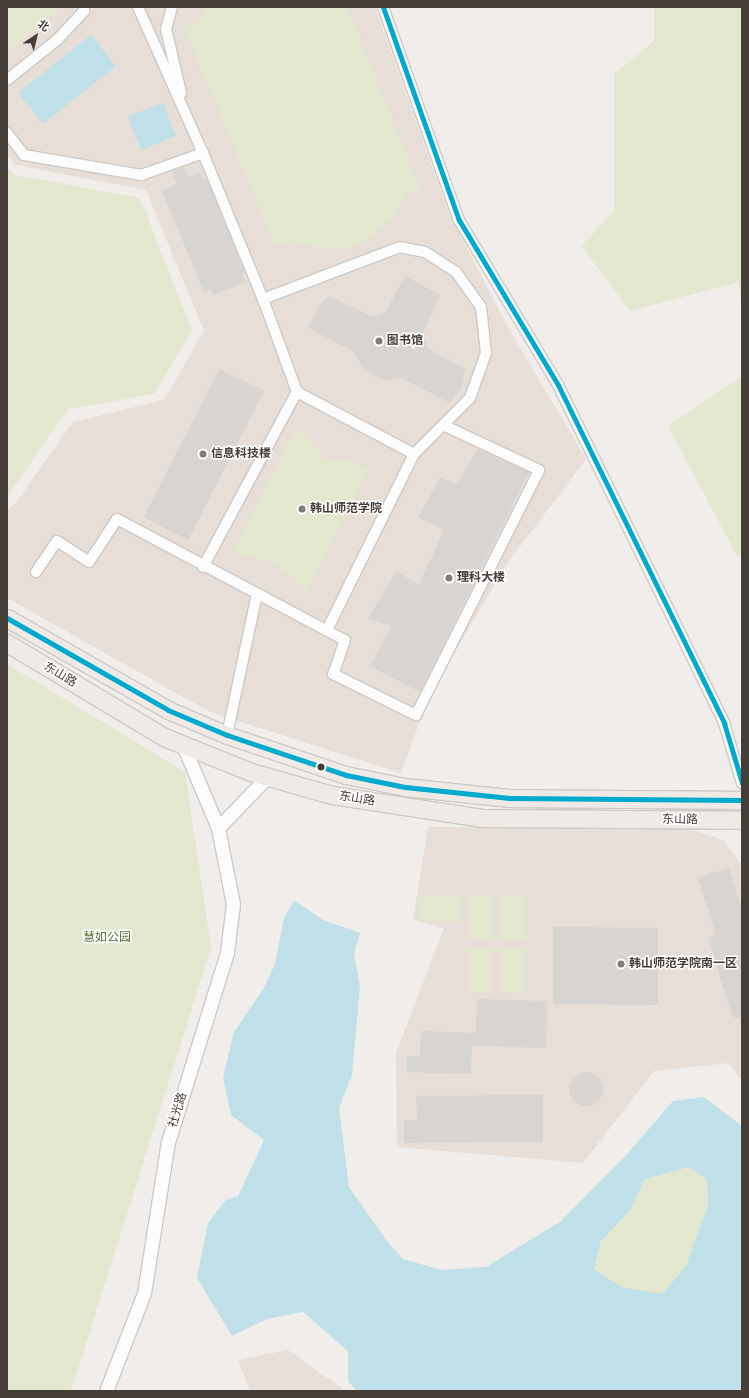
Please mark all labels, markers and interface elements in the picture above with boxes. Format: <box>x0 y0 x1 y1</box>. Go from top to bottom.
north arrow <box>16 16 56 56</box>
text: 北 <box>35 17 51 34</box>
place label: 图书馆 <box>387 334 423 348</box>
marker: 图书馆 <box>374 336 384 346</box>
place label: 信息科技楼 <box>211 447 271 461</box>
marker: 信息科技楼 <box>198 449 208 459</box>
place label: 韩山师范学院 <box>310 502 382 516</box>
marker: 韩山师范学院 <box>297 504 307 514</box>
place label: 理科大楼 <box>457 571 505 585</box>
marker: 理科大楼 <box>444 573 454 583</box>
street label: 东山路 <box>41 660 79 690</box>
unlabelled marker <box>316 762 326 772</box>
street label: 东山路 <box>338 789 376 809</box>
street label: 东山路 <box>662 812 698 828</box>
park label: 慧如公园 <box>83 931 131 945</box>
place label: 韩山师范学院南一区 <box>629 957 737 971</box>
marker: 韩山师范学院南一区 <box>616 959 626 969</box>
street label: 社光路 <box>166 1091 190 1129</box>

